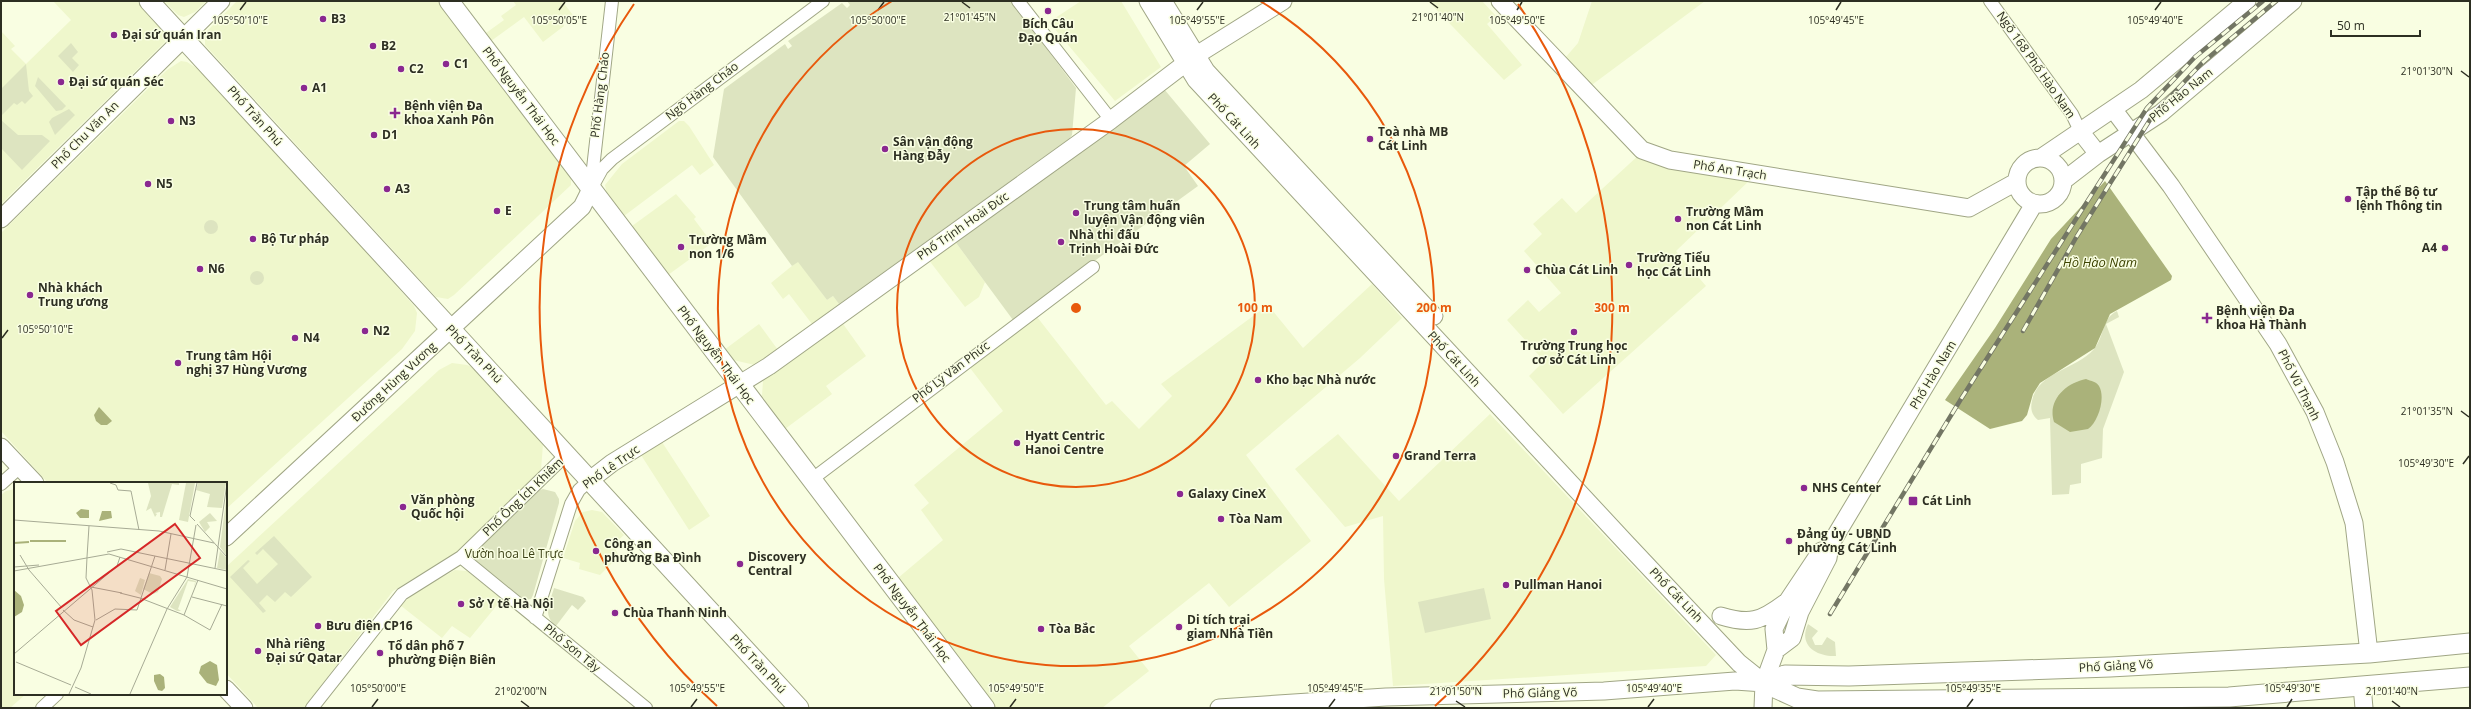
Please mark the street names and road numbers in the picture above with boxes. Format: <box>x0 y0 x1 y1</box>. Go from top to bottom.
street label: Ngõ 168 Phố Hào Nam <box>1993 8 2080 122</box>
street label: Phố Nguyễn Thái Học <box>479 43 564 149</box>
street label: Phố Hàng Cháo <box>586 51 613 139</box>
street label: Ngõ Hàng Cháo <box>662 58 742 124</box>
street label: Phố Hào Nam <box>2145 64 2216 126</box>
street label: Phố Trần Phú <box>224 82 287 149</box>
street label: Phố Cát Linh <box>1204 89 1265 152</box>
street label: Phố Chu Văn An <box>47 97 122 172</box>
street label: Phố An Trạch <box>1692 155 1768 184</box>
street label: Phố Trịnh Hoài Đức <box>913 187 1012 264</box>
street label: Phố Nguyễn Thái Học <box>674 302 759 408</box>
street label: Phố Trần Phú <box>442 321 507 387</box>
street label: Phố Cát Linh <box>1424 327 1485 390</box>
street label: Đường Hùng Vương <box>347 337 440 426</box>
street label: Phố Lý Văn Phức <box>908 337 993 406</box>
street label: Phố Hào Nam <box>1905 337 1960 412</box>
street label: Phố Vũ Thạnh <box>2274 346 2325 423</box>
street label: Phố Lê Trực <box>579 440 643 493</box>
street label: Phố Ông Ích Khiêm <box>478 454 567 540</box>
street label: Phố Nguyễn Thái Học <box>870 560 955 666</box>
street label: Phố Cát Linh <box>1646 563 1707 626</box>
street label: Phố Sơn Tây <box>540 619 605 676</box>
street label: Phố Trần Phú <box>726 630 790 697</box>
street label: Phố Giảng Võ <box>2078 655 2154 676</box>
street label: Phố Giảng Võ <box>1502 683 1577 702</box>

